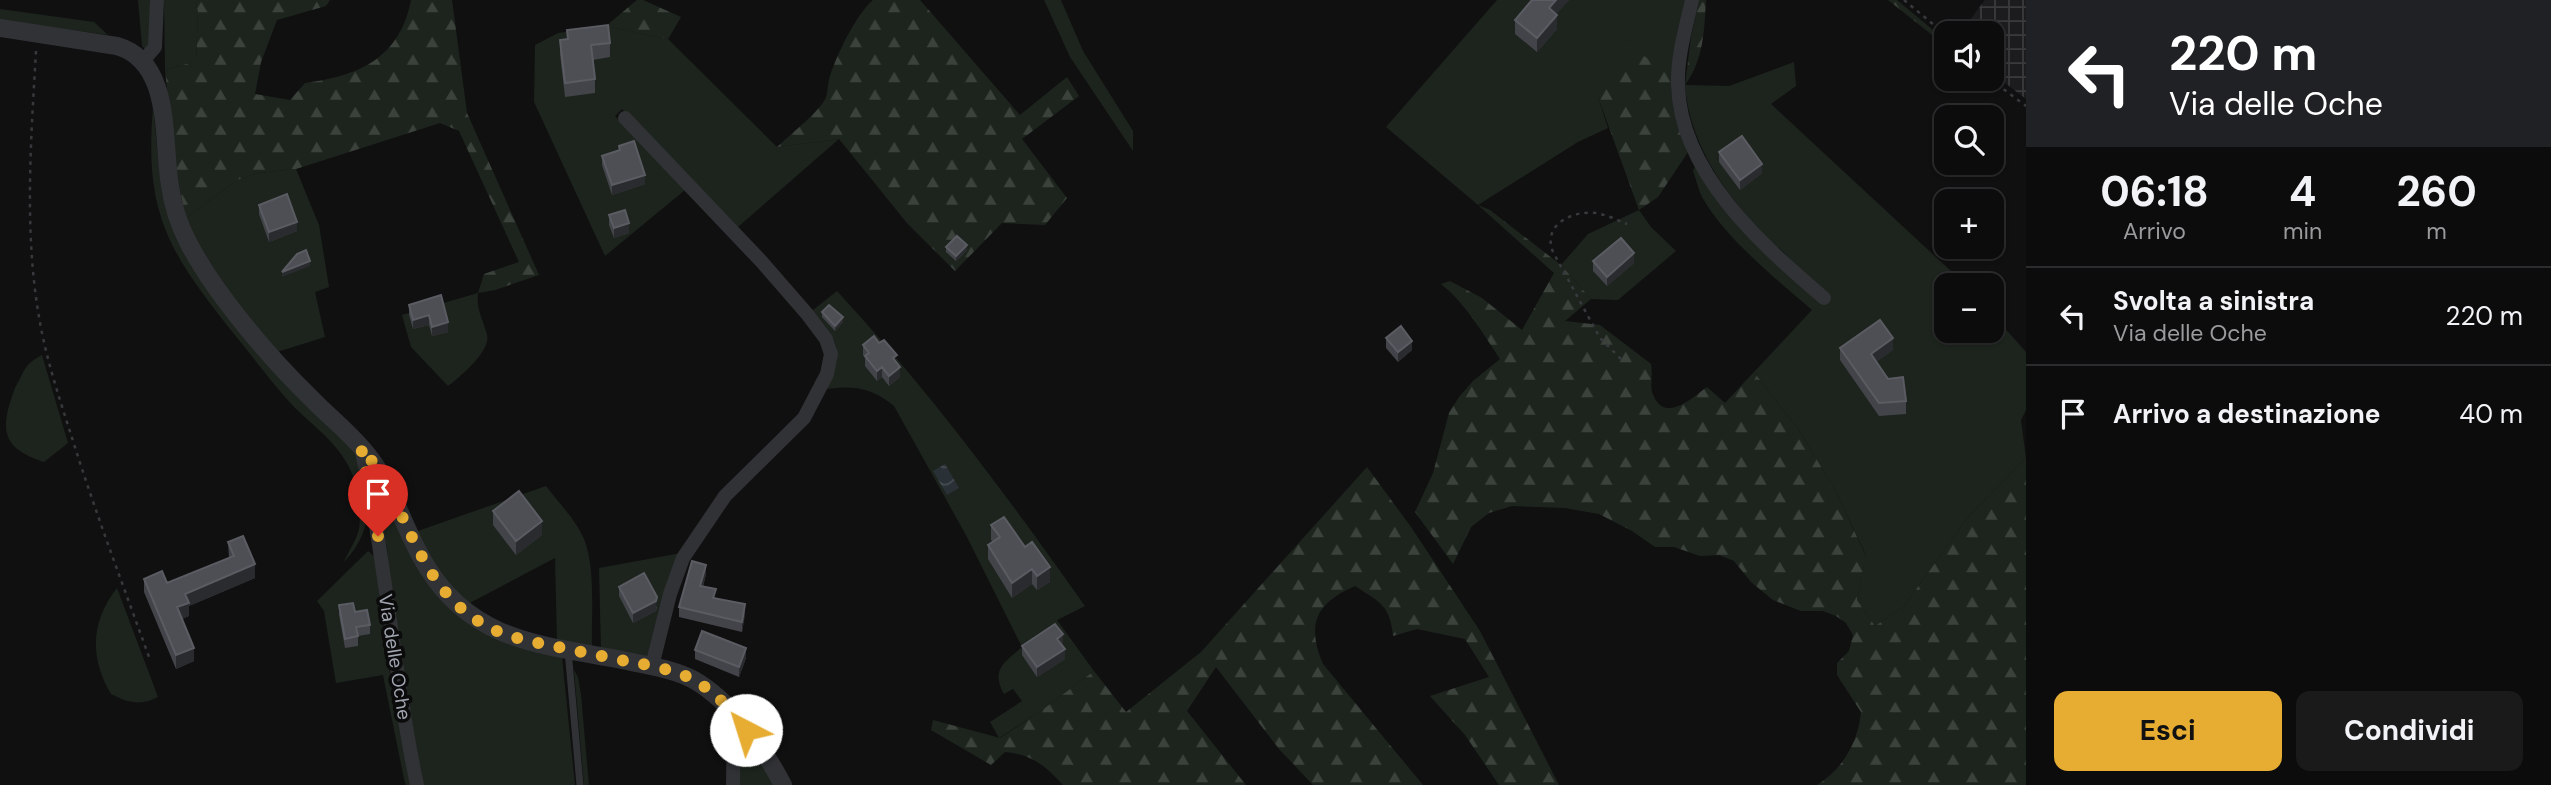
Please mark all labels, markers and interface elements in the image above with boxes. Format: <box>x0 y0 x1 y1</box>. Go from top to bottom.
map controls <box>1934 21 2004 343</box>
button: sound <box>1934 21 2004 91</box>
text: 220 m <box>2169 21 2317 85</box>
icon: left <box>2054 28 2145 119</box>
text: Via delle Oche <box>2169 83 2383 125</box>
button: search <box>1934 105 2004 175</box>
text: 06:18 <box>2100 164 2209 219</box>
text: 4 <box>2289 164 2316 219</box>
text: 260 <box>2396 164 2477 219</box>
button: + <box>1934 189 2004 259</box>
text: Arrivo <box>2123 216 2186 246</box>
text: min <box>2283 216 2322 246</box>
text: m <box>2426 216 2447 246</box>
button: − <box>1934 273 2004 343</box>
text: Svolta a sinistra <box>2113 284 2314 318</box>
icon: left <box>2054 297 2092 335</box>
text: 220 m <box>2445 299 2523 333</box>
text: Via delle Oche <box>2113 318 2267 348</box>
icon: arrive <box>2054 395 2092 433</box>
text: Arrivo a destinazione <box>2113 397 2380 431</box>
text: 40 m <box>2459 397 2523 431</box>
pin <box>348 464 408 536</box>
icon: arrive <box>359 475 397 513</box>
street label: Via delle Oche <box>373 592 417 722</box>
button: Esci <box>2054 691 2282 771</box>
button: Condividi <box>2296 691 2523 771</box>
position arrow <box>709 693 783 767</box>

